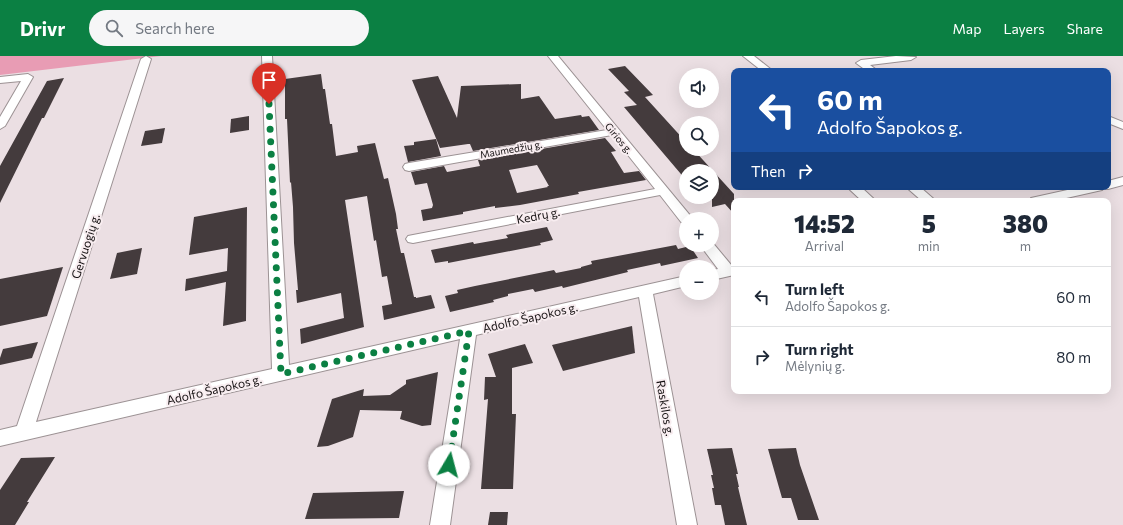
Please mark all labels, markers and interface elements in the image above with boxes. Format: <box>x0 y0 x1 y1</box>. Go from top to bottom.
search box <box>89 10 369 46</box>
text: Drivr <box>20 17 65 40</box>
icon: search <box>103 17 125 39</box>
text: Search here <box>135 19 215 37</box>
text: Map <box>953 20 981 37</box>
text: Layers <box>1003 20 1045 37</box>
text: Share <box>1067 20 1103 37</box>
pin <box>252 63 286 104</box>
map controls <box>679 68 719 300</box>
button: sound <box>679 68 719 108</box>
icon: arrive <box>258 69 280 91</box>
text: 60 m <box>817 82 883 116</box>
icon: left <box>751 84 803 136</box>
button: search <box>679 116 719 156</box>
text: Adolfo Šapokos g. <box>817 116 963 138</box>
street label: Girios g. <box>603 120 635 156</box>
street label: Maumedžių g. <box>479 138 543 160</box>
icon: right <box>794 160 816 182</box>
text: Then <box>751 162 786 180</box>
button: layers <box>679 164 719 204</box>
street label: Kedrų g. <box>515 204 561 226</box>
text: 14:52 <box>794 209 855 238</box>
text: 5 <box>922 209 936 238</box>
text: 380 <box>1003 209 1048 238</box>
street label: Gervuogių g. <box>68 211 102 280</box>
button: + <box>679 212 719 252</box>
text: Arrival <box>805 238 844 254</box>
text: min <box>918 238 940 254</box>
text: m <box>1020 238 1031 254</box>
button: − <box>679 260 719 300</box>
text: Turn left <box>785 280 844 298</box>
icon: left <box>751 286 773 308</box>
text: 60 m <box>1056 288 1091 306</box>
text: Adolfo Šapokos g. <box>785 298 890 314</box>
street label: Adolfo Šapokos g. <box>481 299 579 335</box>
text: Turn right <box>785 340 854 358</box>
icon: right <box>751 346 773 368</box>
text: 80 m <box>1056 348 1091 366</box>
text: Mėlynių g. <box>785 358 845 374</box>
street label: Adolfo Šapokos g. <box>165 371 263 407</box>
street label: Raskilos g. <box>654 379 678 437</box>
position arrow <box>428 444 470 486</box>

